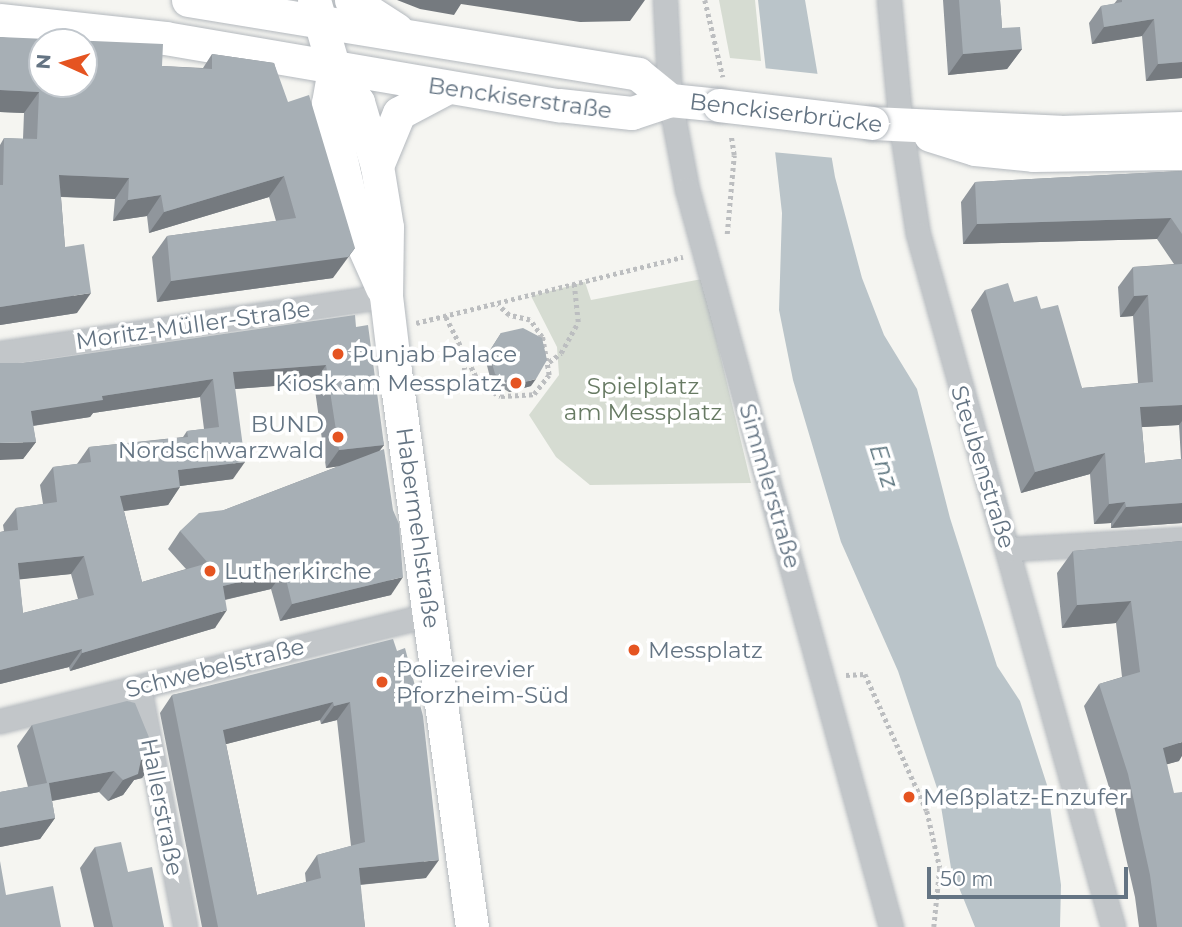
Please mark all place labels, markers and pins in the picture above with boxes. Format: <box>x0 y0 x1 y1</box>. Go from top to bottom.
place label: Punjab Palace <box>352 340 517 368</box>
marker: Punjab Palace <box>330 346 346 362</box>
place label: Kiosk am Messplatz <box>275 369 502 397</box>
marker: Kiosk am Messplatz <box>508 375 524 391</box>
place label: BUND Nordschwarzwald <box>118 410 324 464</box>
marker: BUND Nordschwarzwald <box>330 429 346 445</box>
place label: Lutherkirche <box>224 557 372 585</box>
marker: Lutherkirche <box>202 563 218 579</box>
place label: Messplatz <box>648 636 763 664</box>
marker: Messplatz <box>626 642 642 658</box>
place label: Polizeirevier Pforzheim-Süd <box>396 655 569 709</box>
marker: Polizeirevier Pforzheim-Süd <box>374 674 390 690</box>
place label: Meßplatz-Enzufer <box>923 783 1128 811</box>
marker: Meßplatz-Enzufer <box>901 789 917 805</box>

